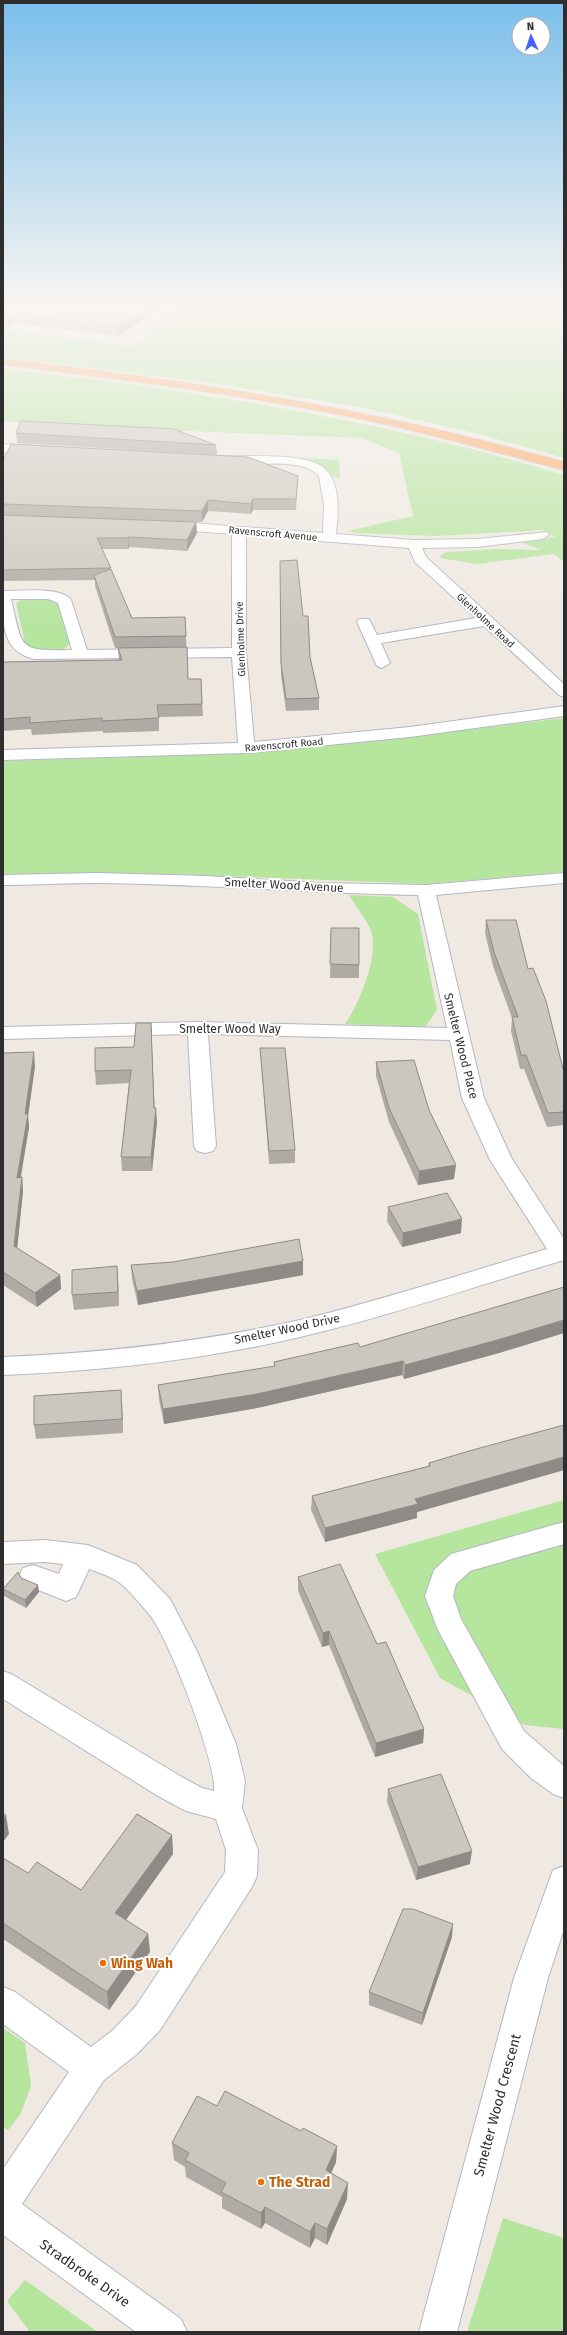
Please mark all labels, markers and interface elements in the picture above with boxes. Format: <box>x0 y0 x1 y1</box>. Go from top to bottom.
north arrow <box>511 16 551 56</box>
text: N <box>527 20 534 33</box>
street label: Ravenscroft Avenue <box>228 524 318 544</box>
street label: Glenholme Road <box>454 591 517 651</box>
street label: Glenholme Drive <box>234 601 248 677</box>
street label: Ravenscroft Road <box>244 736 324 754</box>
street label: Smelter Wood Avenue <box>224 875 344 895</box>
street label: Smelter Wood Place <box>441 992 481 1100</box>
street label: Smelter Wood Way <box>179 1022 281 1036</box>
street label: Smelter Wood Drive <box>233 1311 341 1347</box>
place label: Wing Wah <box>111 1955 173 1972</box>
marker: Wing Wah <box>98 1958 108 1968</box>
street label: Smelter Wood Crescent <box>470 2031 525 2178</box>
place label: The Strad <box>269 2174 330 2191</box>
marker: The Strad <box>256 2177 266 2187</box>
street label: Stradbroke Drive <box>36 2236 133 2311</box>

